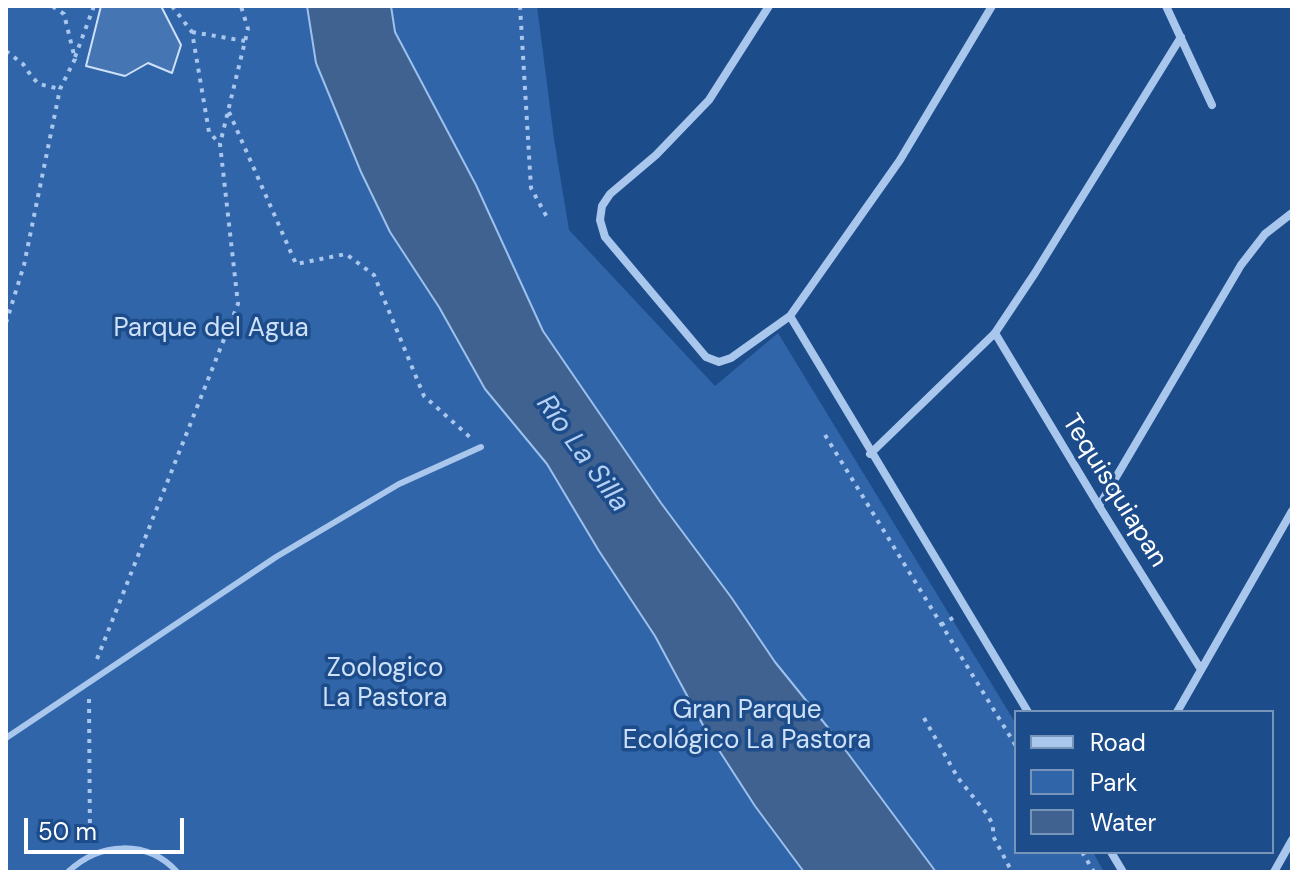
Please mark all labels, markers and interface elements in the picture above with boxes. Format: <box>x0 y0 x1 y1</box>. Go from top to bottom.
park label: Parque del Agua <box>113 313 309 345</box>
water label: Río La Silla <box>528 389 636 519</box>
street label: Tequisquiapan <box>1055 409 1173 573</box>
park label: Zoologico La Pastora <box>323 653 447 714</box>
park label: Gran Parque Ecológico La Pastora <box>623 695 871 756</box>
legend <box>1014 710 1274 854</box>
text: Road <box>1090 727 1146 758</box>
text: Park <box>1090 767 1137 798</box>
scale bar <box>28 802 188 852</box>
text: Water <box>1090 807 1156 838</box>
text: 50 m <box>38 816 97 847</box>

